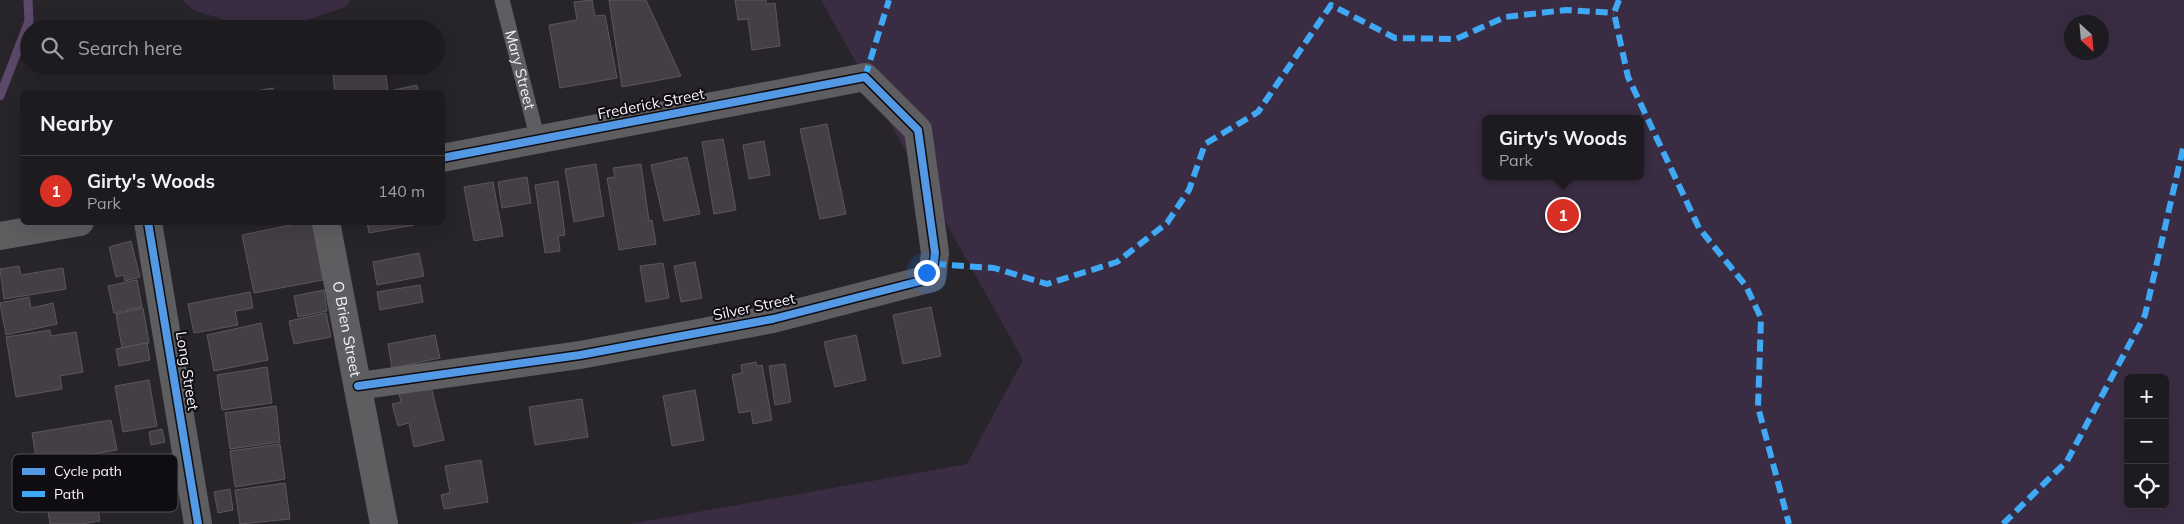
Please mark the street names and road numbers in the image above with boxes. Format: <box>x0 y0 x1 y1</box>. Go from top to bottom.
street label: Mary Street <box>501 28 540 111</box>
street label: Frederick Street <box>596 84 706 123</box>
street label: O Brien Street <box>329 279 366 378</box>
street label: Silver Street <box>711 289 797 324</box>
street label: Long Street <box>172 330 203 412</box>

